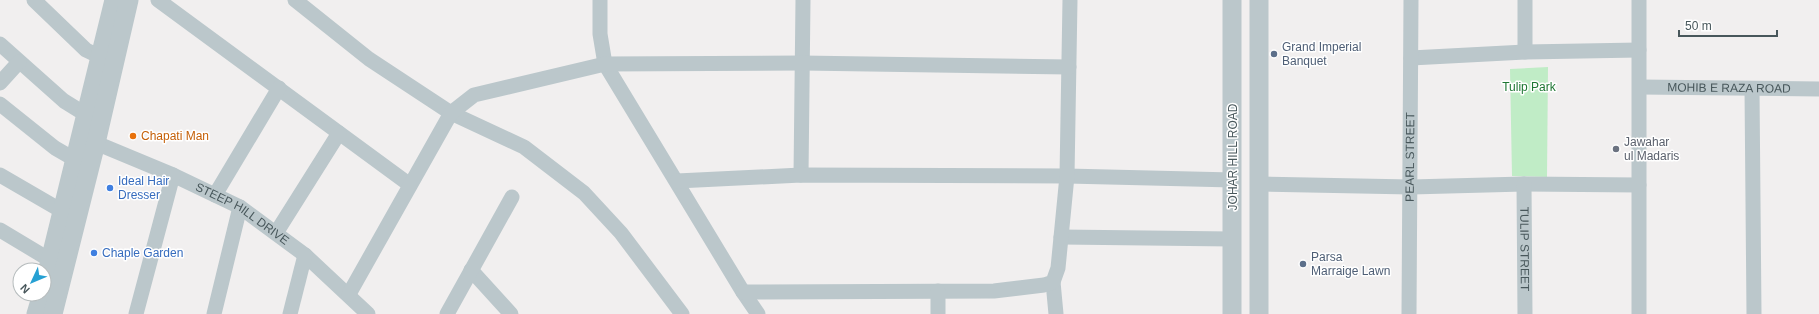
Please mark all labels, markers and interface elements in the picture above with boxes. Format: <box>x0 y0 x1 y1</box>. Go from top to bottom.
scale bar <box>1679 12 1777 38</box>
text: 50 m <box>1685 19 1712 33</box>
place label: Grand Imperial Banquet <box>1282 40 1361 68</box>
marker: Grand Imperial Banquet <box>1269 49 1279 59</box>
park label: Tulip Park <box>1502 80 1557 94</box>
street label: MOHIB E RAZA ROAD <box>1667 80 1791 96</box>
street label: JOHAR HILL ROAD <box>1226 103 1240 210</box>
street label: PEARL STREET <box>1403 111 1417 202</box>
place label: Chapati Man <box>141 129 209 143</box>
marker: Chapati Man <box>128 131 138 141</box>
place label: Jawahar ul Madaris <box>1624 135 1679 163</box>
marker: Jawahar ul Madaris <box>1611 144 1621 154</box>
place label: Ideal Hair Dresser <box>118 174 169 202</box>
street label: STEEP HILL DRIVE <box>193 180 292 248</box>
marker: Ideal Hair Dresser <box>105 183 115 193</box>
street label: TULIP STREET <box>1517 207 1532 292</box>
place label: Chaple Garden <box>102 246 183 260</box>
marker: Chaple Garden <box>89 248 99 258</box>
place label: Parsa Marraige Lawn <box>1311 250 1390 278</box>
marker: Parsa Marraige Lawn <box>1298 259 1308 269</box>
north arrow <box>12 262 52 302</box>
text: N <box>18 282 32 296</box>

